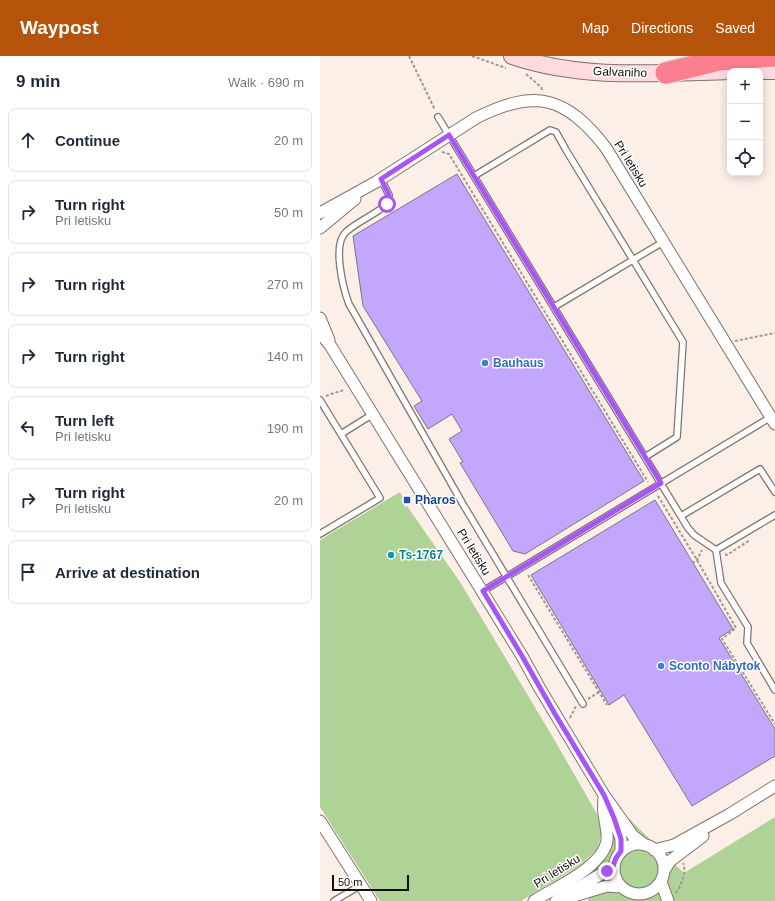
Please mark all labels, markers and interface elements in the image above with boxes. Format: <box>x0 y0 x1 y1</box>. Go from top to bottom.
text: Waypost <box>20 17 98 38</box>
text: Map <box>582 20 609 36</box>
text: Directions <box>631 20 693 36</box>
text: Saved <box>715 20 755 36</box>
street label: Galvaniho <box>593 64 648 80</box>
map controls <box>727 68 763 176</box>
button: + <box>727 68 763 104</box>
text: 9 min <box>16 72 60 91</box>
text: Walk · 690 m <box>228 75 304 90</box>
button: − <box>727 104 763 140</box>
icon: ahead <box>17 129 39 151</box>
text: Continue <box>55 132 120 149</box>
text: 20 m <box>274 133 303 148</box>
street label: Pri letisku <box>611 138 651 190</box>
button: locate <box>727 140 763 176</box>
route start <box>378 195 396 213</box>
text: Turn right <box>55 196 125 213</box>
icon: right <box>17 201 39 223</box>
text: 50 m <box>274 205 303 220</box>
text: Pri letisku <box>55 213 111 228</box>
icon: right <box>17 273 39 295</box>
text: Turn right <box>55 276 125 293</box>
text: 270 m <box>267 277 303 292</box>
icon: right <box>17 345 39 367</box>
text: Turn right <box>55 348 125 365</box>
text: 140 m <box>267 349 303 364</box>
place label: Bauhaus <box>493 356 544 370</box>
marker: Bauhaus <box>480 358 490 368</box>
text: Turn left <box>55 412 114 429</box>
icon: left <box>17 417 39 439</box>
text: 190 m <box>267 421 303 436</box>
text: Pri letisku <box>55 429 111 444</box>
text: Turn right <box>55 484 125 501</box>
icon: right <box>17 489 39 511</box>
text: 20 m <box>274 493 303 508</box>
place label: Pharos <box>415 493 456 507</box>
marker: Pharos <box>402 495 412 505</box>
text: Pri letisku <box>55 501 111 516</box>
street label: Pri letisku <box>454 526 494 578</box>
place label: Ts-1767 <box>399 548 443 562</box>
marker: Ts-1767 <box>386 550 396 560</box>
icon: arrive <box>17 561 39 583</box>
text: Arrive at destination <box>55 564 200 581</box>
place label: Sconto Nábytok <box>669 659 761 673</box>
marker: Sconto Nábytok <box>656 661 666 671</box>
street label: Pri letisku <box>531 851 583 891</box>
route end <box>598 862 616 880</box>
scale bar <box>332 873 409 892</box>
text: 50 m <box>338 876 362 888</box>

